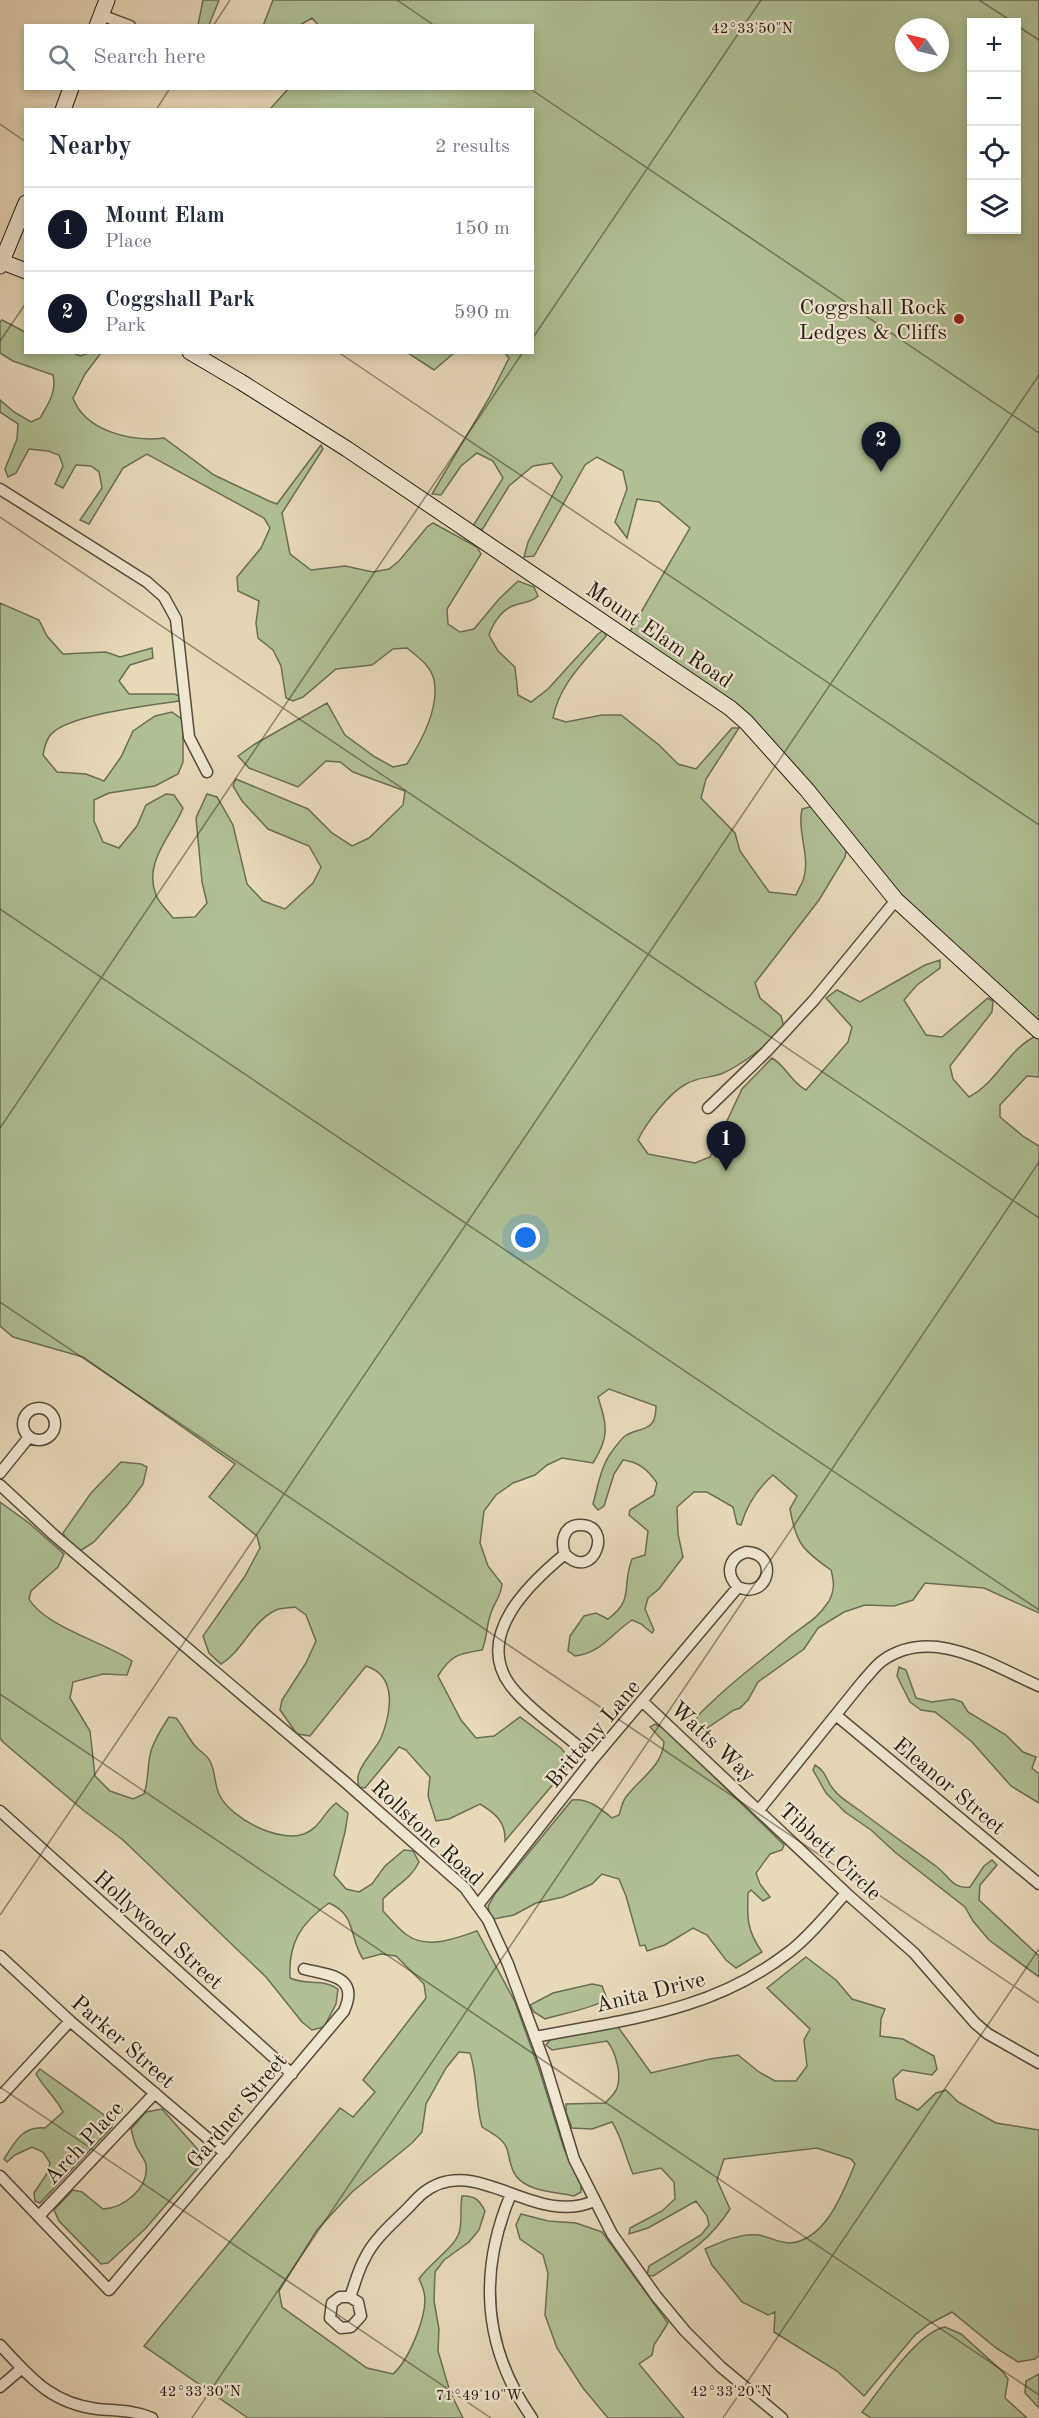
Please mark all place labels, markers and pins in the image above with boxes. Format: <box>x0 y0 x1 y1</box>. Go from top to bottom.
place label: Coggshall Rock Ledges & Cliffs <box>799 297 947 344</box>
marker: Coggshall Rock Ledges & Cliffs <box>952 312 966 326</box>
pin: 2 <box>862 422 900 472</box>
pin: 1 <box>706 1122 746 1171</box>

